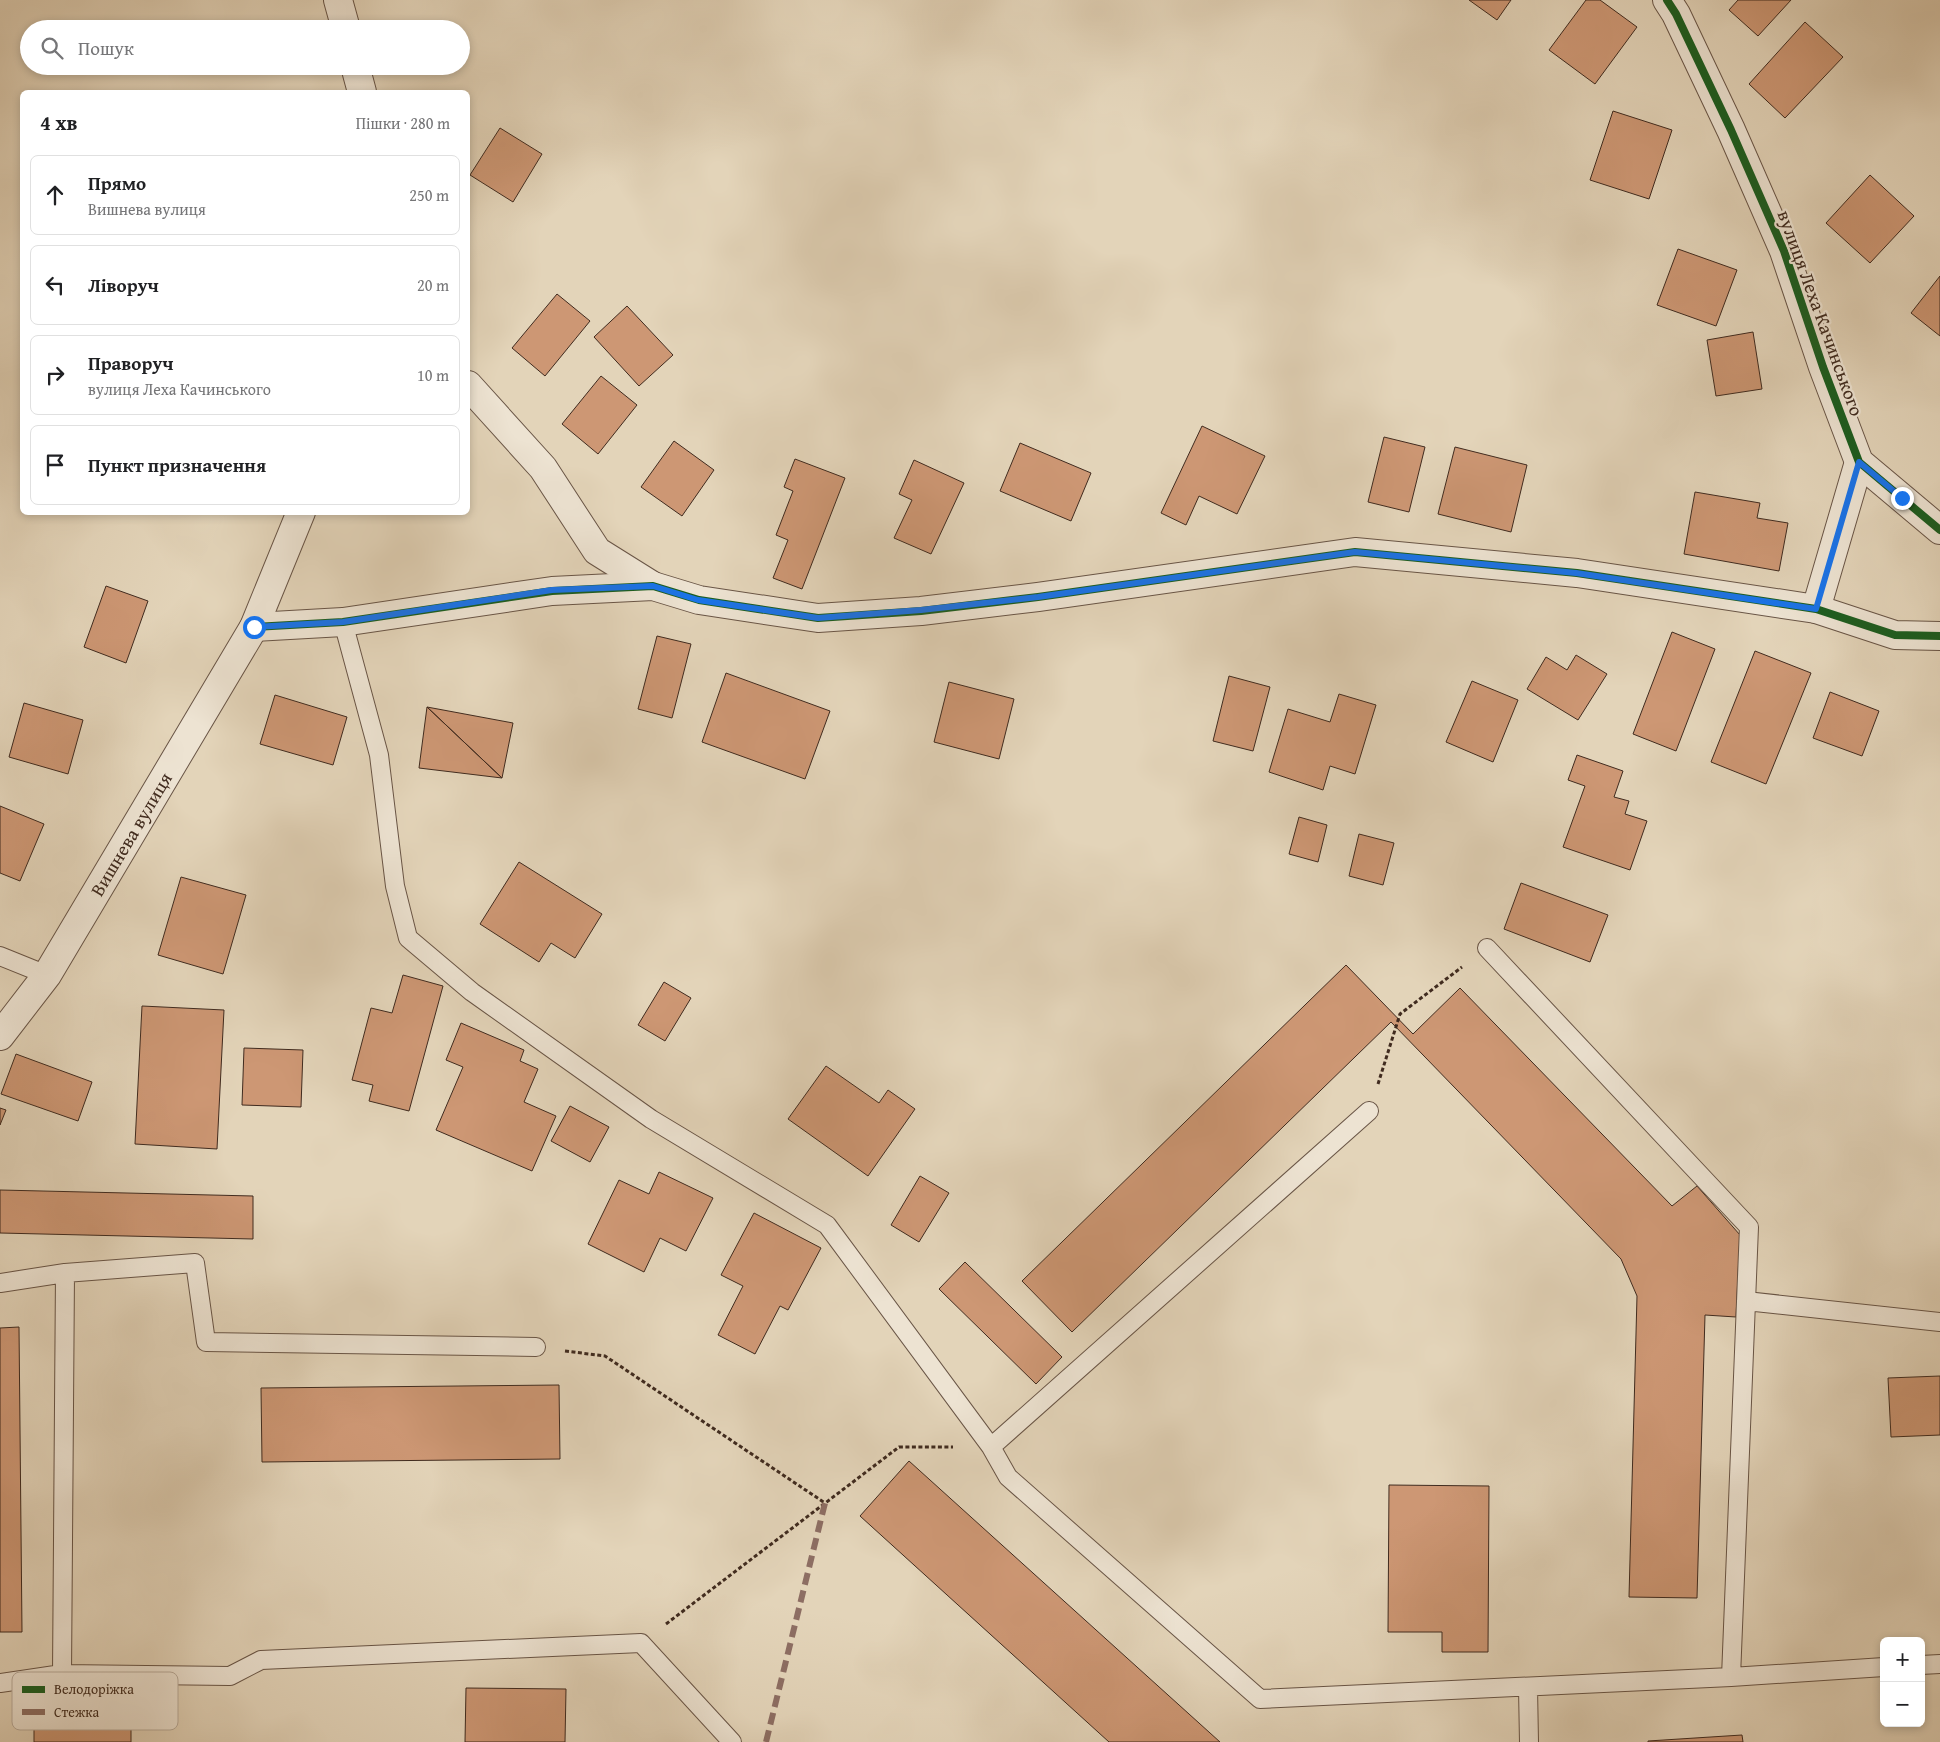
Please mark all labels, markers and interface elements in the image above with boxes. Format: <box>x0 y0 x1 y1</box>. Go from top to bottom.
search box <box>20 20 470 75</box>
icon: search <box>38 34 66 62</box>
text: Пошук <box>78 34 134 62</box>
text: 4 хв <box>40 107 78 138</box>
text: Пішки · 280 m <box>356 111 450 135</box>
text: Прямо <box>88 169 146 197</box>
icon: ahead <box>41 181 69 209</box>
text: 250 m <box>409 183 449 207</box>
text: Вишнева вулиця <box>88 197 206 221</box>
street label: вулиця Леха Качинського <box>1771 206 1871 420</box>
icon: left <box>41 271 69 299</box>
text: Ліворуч <box>88 271 159 299</box>
text: 20 m <box>417 273 449 297</box>
text: Праворуч <box>88 349 173 377</box>
icon: right <box>41 361 69 389</box>
text: 10 m <box>417 363 449 387</box>
text: вулиця Леха Качинського <box>88 377 271 401</box>
icon: arrive <box>41 451 69 479</box>
text: Пункт призначення <box>88 451 266 479</box>
route end <box>1891 487 1914 510</box>
route start <box>243 616 266 639</box>
street label: Вишнева вулиця <box>83 766 179 901</box>
map controls <box>1880 1637 1925 1727</box>
button: + <box>1880 1637 1925 1682</box>
legend <box>12 1672 178 1730</box>
text: Велодоріжка <box>54 1679 134 1699</box>
button: − <box>1880 1682 1925 1727</box>
text: Стежка <box>54 1702 100 1722</box>

